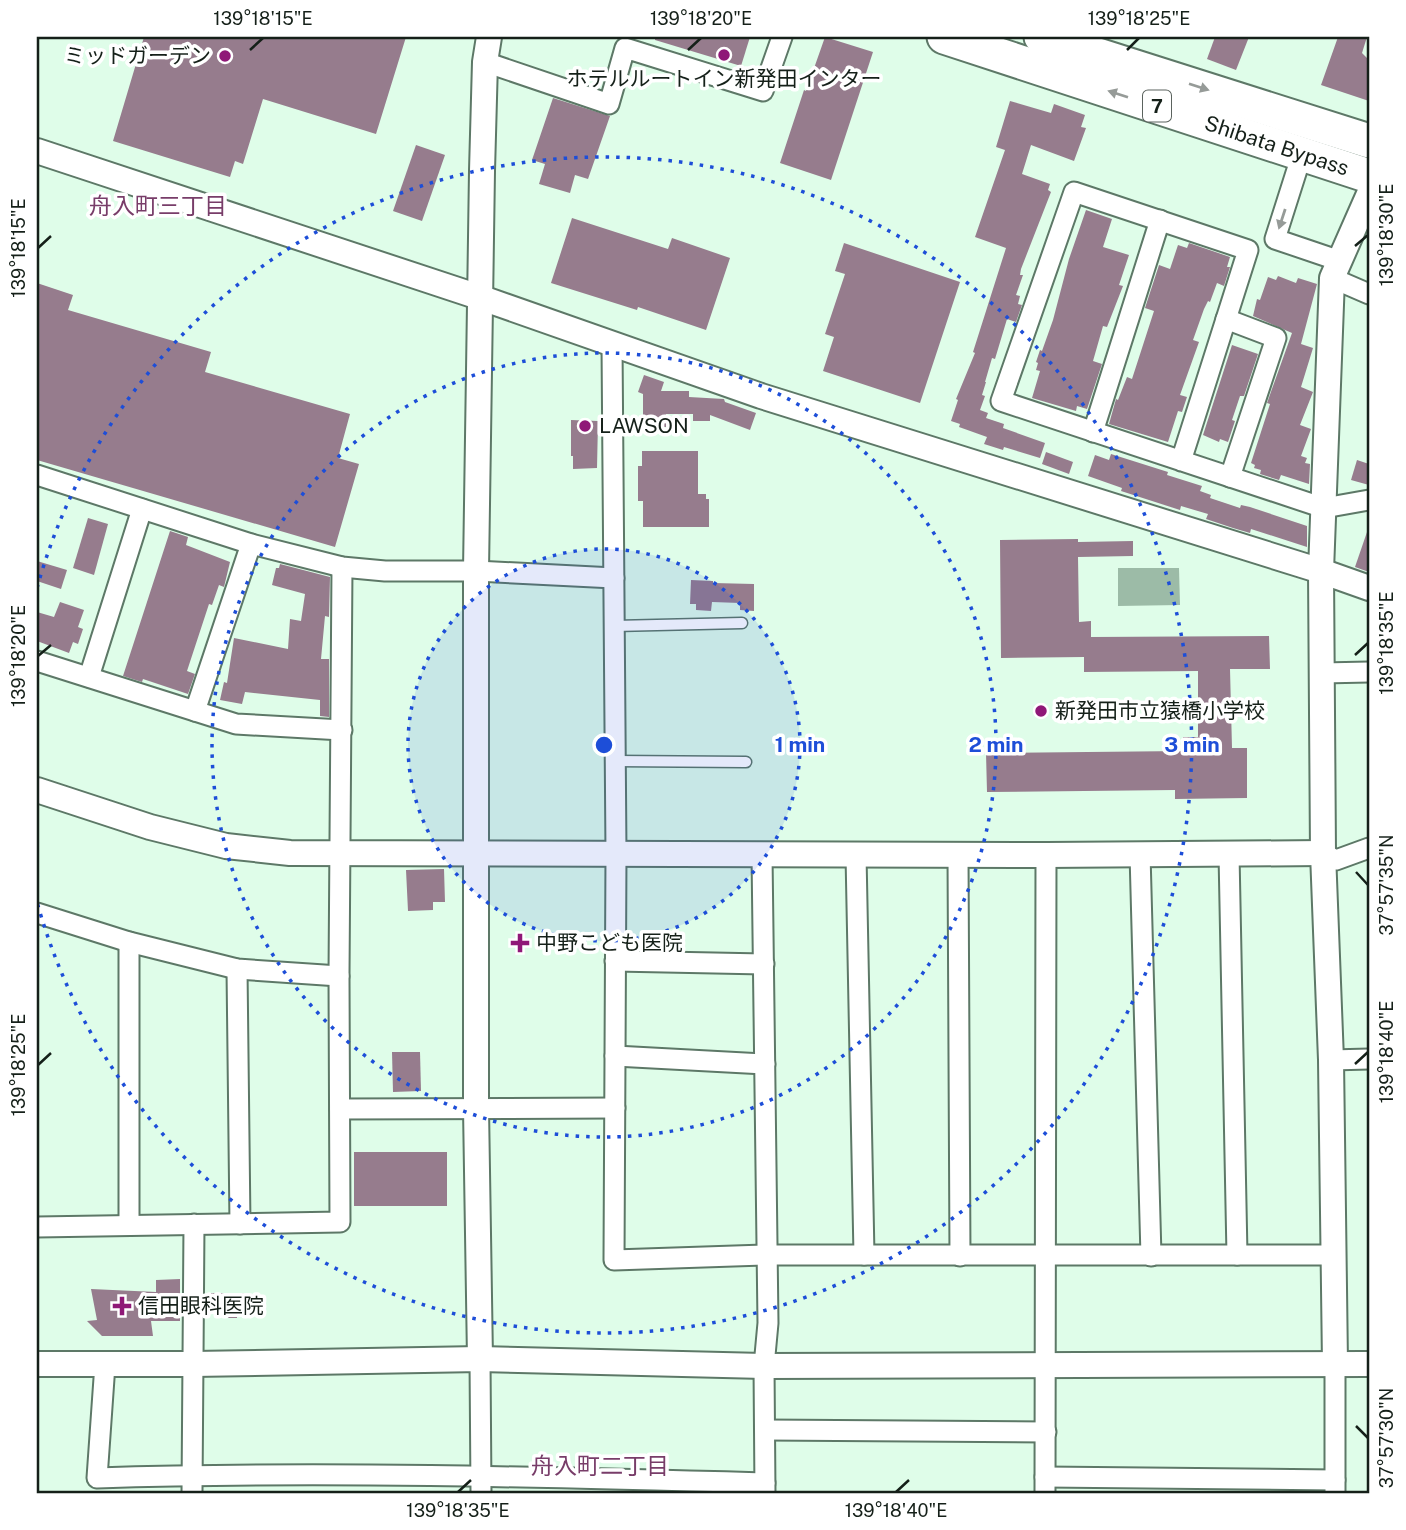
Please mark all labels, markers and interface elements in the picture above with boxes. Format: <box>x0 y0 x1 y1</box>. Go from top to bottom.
text: 139°18'15"E <box>213 8 313 29</box>
text: 139°18'20"E <box>650 8 752 29</box>
text: 139°18'25"E <box>1088 8 1190 29</box>
place label: ミッドガーデン <box>64 43 211 68</box>
marker: ホテルルートイン新発田インター <box>716 47 732 63</box>
marker: ミッドガーデン <box>217 48 233 64</box>
place label: ホテルルートイン新発田インター <box>567 66 882 91</box>
one-way arrow <box>1189 83 1210 93</box>
one-way arrow <box>1107 88 1128 98</box>
road number: 7 <box>1143 90 1171 122</box>
street label: Shibata Bypass <box>1201 110 1352 181</box>
text: 139°18'30"E <box>1376 184 1397 286</box>
district label: 舟入町三丁目 <box>89 192 227 219</box>
text: 139°18'15"E <box>8 198 29 298</box>
one-way arrow <box>1276 209 1286 230</box>
place label: LAWSON <box>599 413 689 438</box>
marker: LAWSON <box>577 418 593 434</box>
text: 139°18'35"E <box>1376 591 1397 695</box>
text: 139°18'20"E <box>8 605 29 707</box>
place label: 新発田市立猿橋小学校 <box>1055 698 1265 723</box>
marker: 新発田市立猿橋小学校 <box>1033 703 1049 719</box>
text: 1 min <box>775 732 825 757</box>
text: 2 min <box>968 732 1024 757</box>
text: 3 min <box>1164 732 1220 757</box>
centre of rings <box>592 733 616 757</box>
text: 37°57'35"N <box>1376 834 1397 936</box>
place label: 中野こども医院 <box>536 930 683 955</box>
marker: 中野こども医院 <box>510 933 530 953</box>
text: 139°18'40"E <box>1376 1001 1397 1103</box>
text: 139°18'25"E <box>8 1014 29 1116</box>
place label: 信田眼科医院 <box>138 1293 264 1318</box>
marker: 信田眼科医院 <box>112 1296 132 1316</box>
text: 37°57'30"N <box>1376 1388 1397 1488</box>
district label: 舟入町二丁目 <box>531 1452 669 1479</box>
text: 139°18'35"E <box>406 1500 510 1521</box>
text: 139°18'40"E <box>845 1500 947 1521</box>

